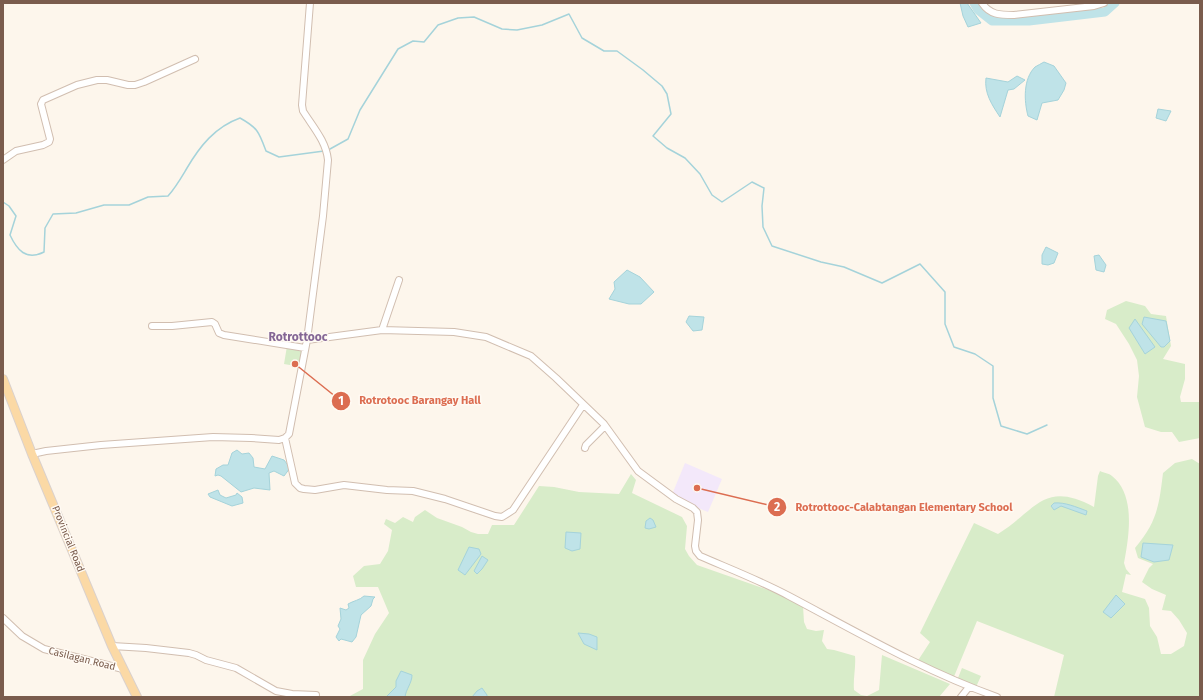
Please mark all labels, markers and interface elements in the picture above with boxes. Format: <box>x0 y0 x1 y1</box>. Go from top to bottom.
district label: Rotrottooc <box>268 330 328 344</box>
callout: Rotrotooc Barangay Hall <box>331 389 488 412</box>
text: 1 <box>338 394 344 408</box>
text: Rotrotooc Barangay Hall <box>359 394 481 407</box>
callout: Rotrottooc-Calabtangan Elementary School <box>767 496 1020 519</box>
text: 2 <box>774 500 780 514</box>
text: Rotrottooc-Calabtangan Elementary School <box>795 501 1013 514</box>
street label: Provincial Road <box>49 504 87 574</box>
street label: Casilagan Road <box>47 645 117 673</box>

